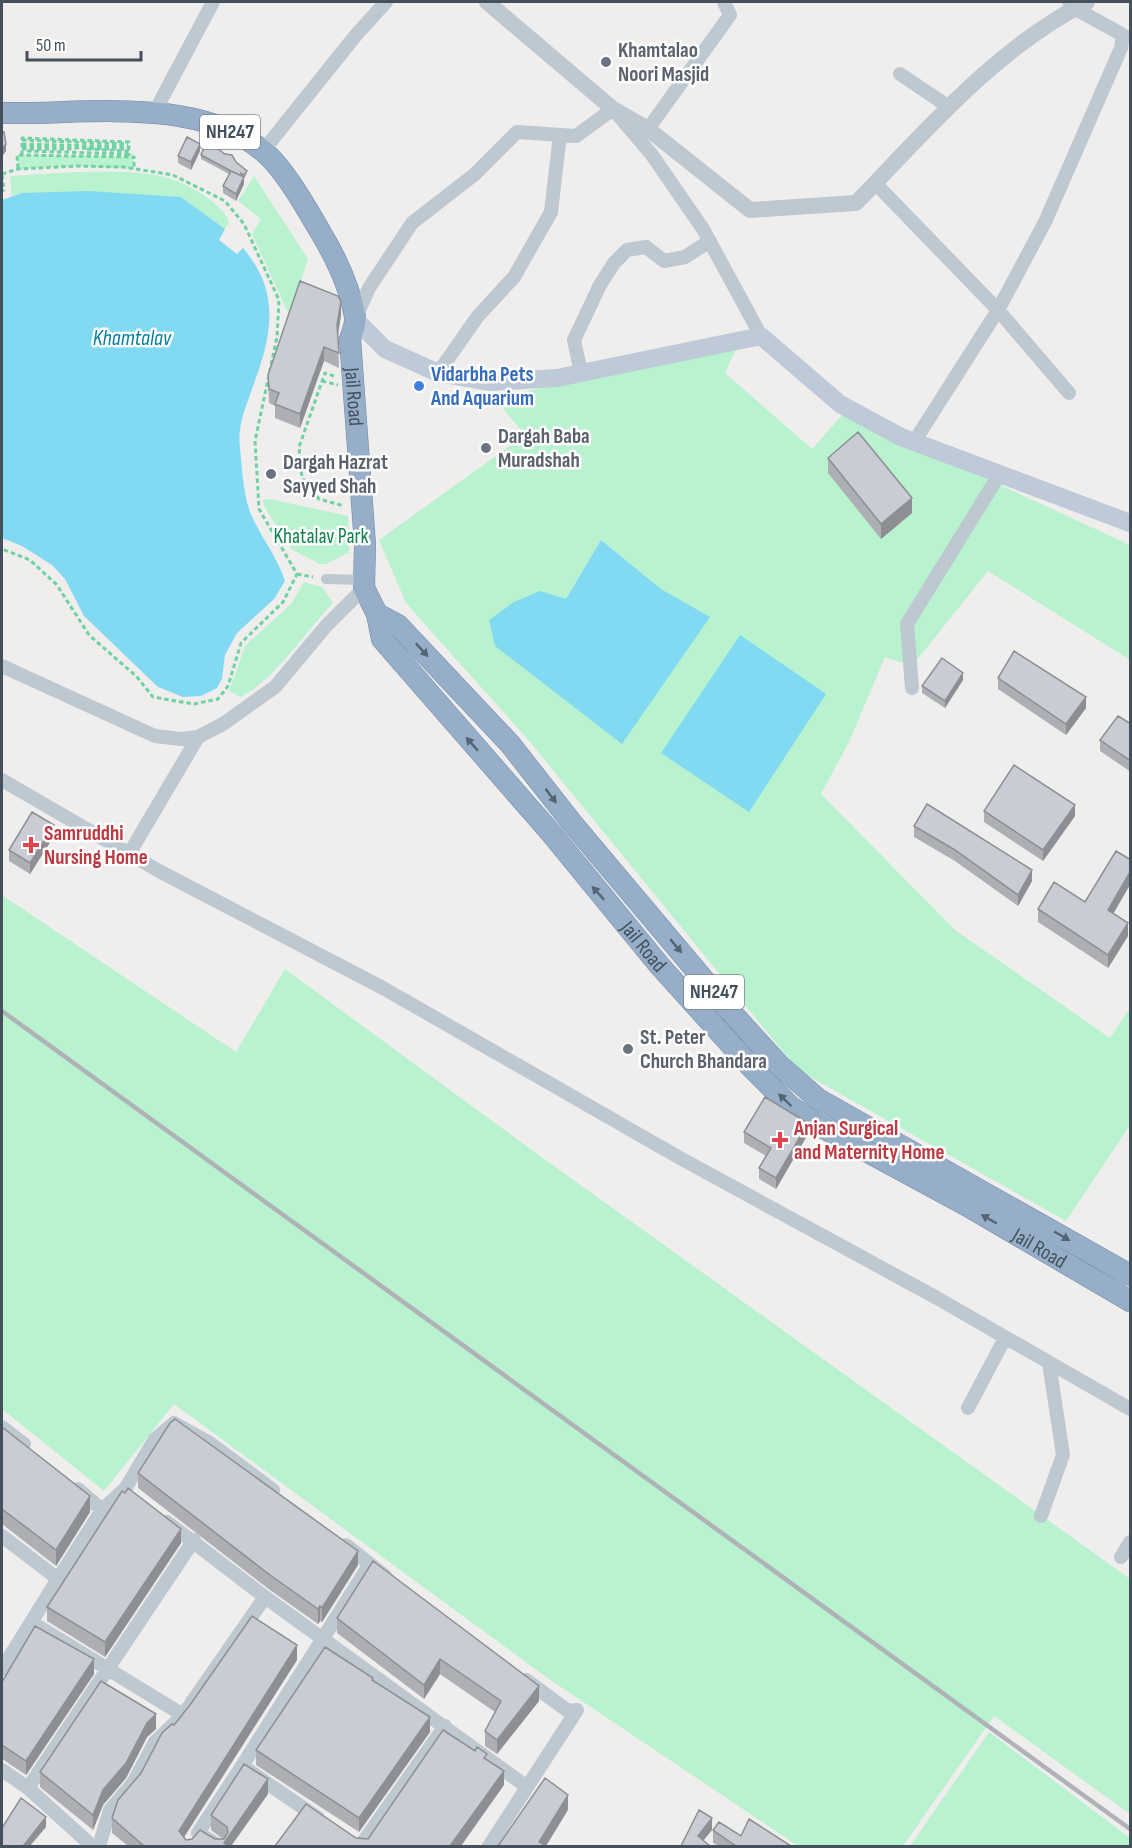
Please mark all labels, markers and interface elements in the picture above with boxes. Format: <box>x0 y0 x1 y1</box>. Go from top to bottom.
scale bar <box>27 24 141 62</box>
text: 50 m <box>36 35 66 56</box>
place label: Khamtalao Noori Masjid <box>618 38 709 87</box>
marker: Khamtalao Noori Masjid <box>599 55 613 69</box>
road number: NH247 <box>200 115 260 149</box>
water label: Khamtalav <box>93 325 172 352</box>
place label: Vidarbha Pets And Aquarium <box>430 362 534 411</box>
street label: Jail Road <box>340 366 369 427</box>
marker: Vidarbha Pets And Aquarium <box>412 379 426 393</box>
place label: Dargah Baba Muradshah <box>498 424 590 473</box>
marker: Dargah Baba Muradshah <box>479 441 493 455</box>
place label: Dargah Hazrat Sayyed Shah <box>283 450 388 499</box>
marker: Dargah Hazrat Sayyed Shah <box>264 467 278 481</box>
park label: Khatalav Park <box>273 524 369 549</box>
one-way arrow <box>415 643 429 658</box>
one-way arrow <box>466 737 479 752</box>
one-way arrow <box>545 788 558 804</box>
place label: Samruddhi Nursing Home <box>44 821 148 870</box>
marker: Samruddhi Nursing Home <box>22 836 40 854</box>
one-way arrow <box>592 886 605 901</box>
street label: Jail Road <box>615 915 672 977</box>
one-way arrow <box>669 938 682 953</box>
road number: NH247 <box>684 975 744 1009</box>
place label: St. Peter Church Bhandara <box>640 1025 767 1074</box>
marker: St. Peter Church Bhandara <box>621 1042 635 1056</box>
one-way arrow <box>778 1094 792 1108</box>
place label: Anjan Surgical and Maternity Home <box>793 1116 944 1165</box>
marker: Anjan Surgical and Maternity Home <box>771 1131 789 1149</box>
one-way arrow <box>981 1214 998 1224</box>
street label: Jail Road <box>1007 1222 1071 1274</box>
one-way arrow <box>1054 1231 1071 1241</box>

